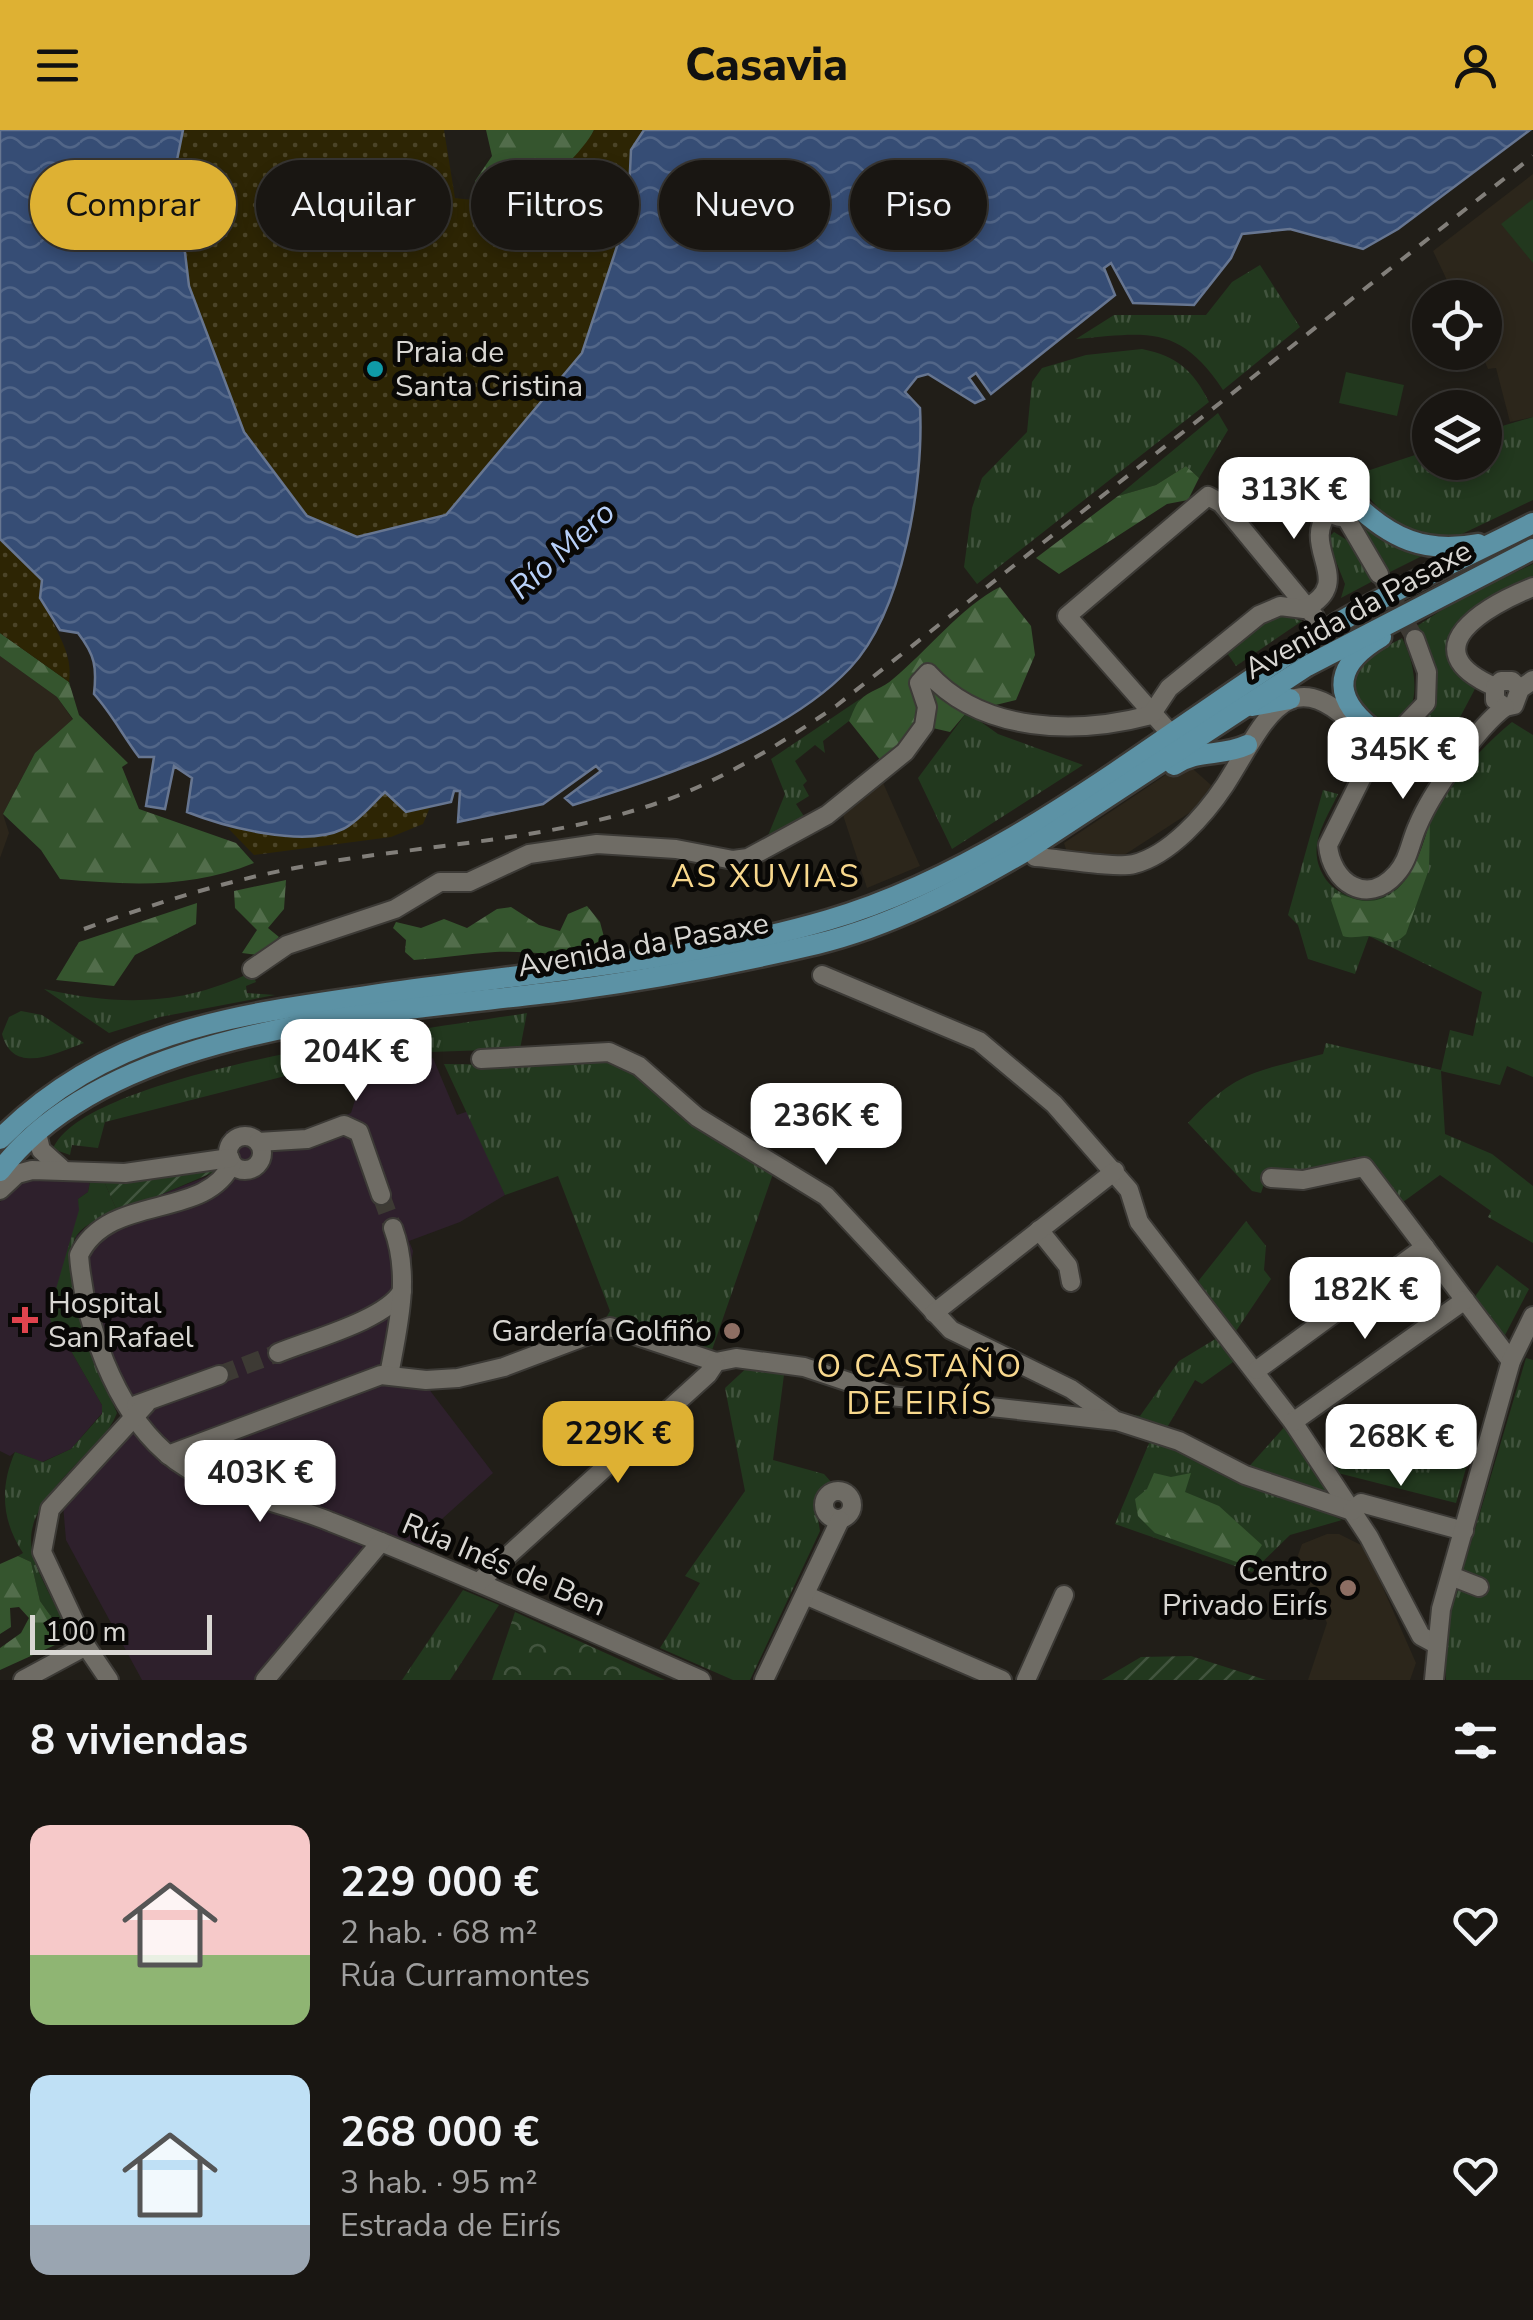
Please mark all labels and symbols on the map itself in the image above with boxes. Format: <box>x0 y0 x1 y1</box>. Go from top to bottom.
place label: Praia de Santa Cristina <box>395 332 583 407</box>
marker: Praia de Santa Cristina <box>364 358 386 380</box>
pin: 313K € <box>1213 457 1375 542</box>
water label: Río Mero <box>500 491 624 609</box>
street label: Avenida da Pasaxe <box>1237 530 1479 690</box>
pin: 345K € <box>1322 717 1484 802</box>
district label: AS XUVIAS <box>671 855 861 898</box>
street label: Avenida da Pasaxe <box>514 903 772 987</box>
pin: 204K € <box>275 1019 437 1104</box>
pin: 236K € <box>745 1083 907 1168</box>
pin: 182K € <box>1284 1257 1446 1342</box>
place label: Hospital San Rafael <box>48 1283 194 1358</box>
marker: Hospital San Rafael <box>12 1307 38 1333</box>
place label: Gardería Golfiño <box>491 1311 712 1352</box>
marker: Gardería Golfiño <box>721 1320 743 1342</box>
district label: O CASTAÑO DE EIRÍS <box>817 1345 1023 1425</box>
pin: 229K € <box>537 1401 699 1486</box>
pin: 268K € <box>1320 1404 1482 1489</box>
pin: 403K € <box>179 1440 341 1525</box>
street label: Rúa Inés de Ben <box>396 1504 612 1626</box>
place label: Centro Privado Eirís <box>1162 1551 1328 1626</box>
marker: Centro Privado Eirís <box>1337 1577 1359 1599</box>
scale bar <box>30 1610 212 1654</box>

